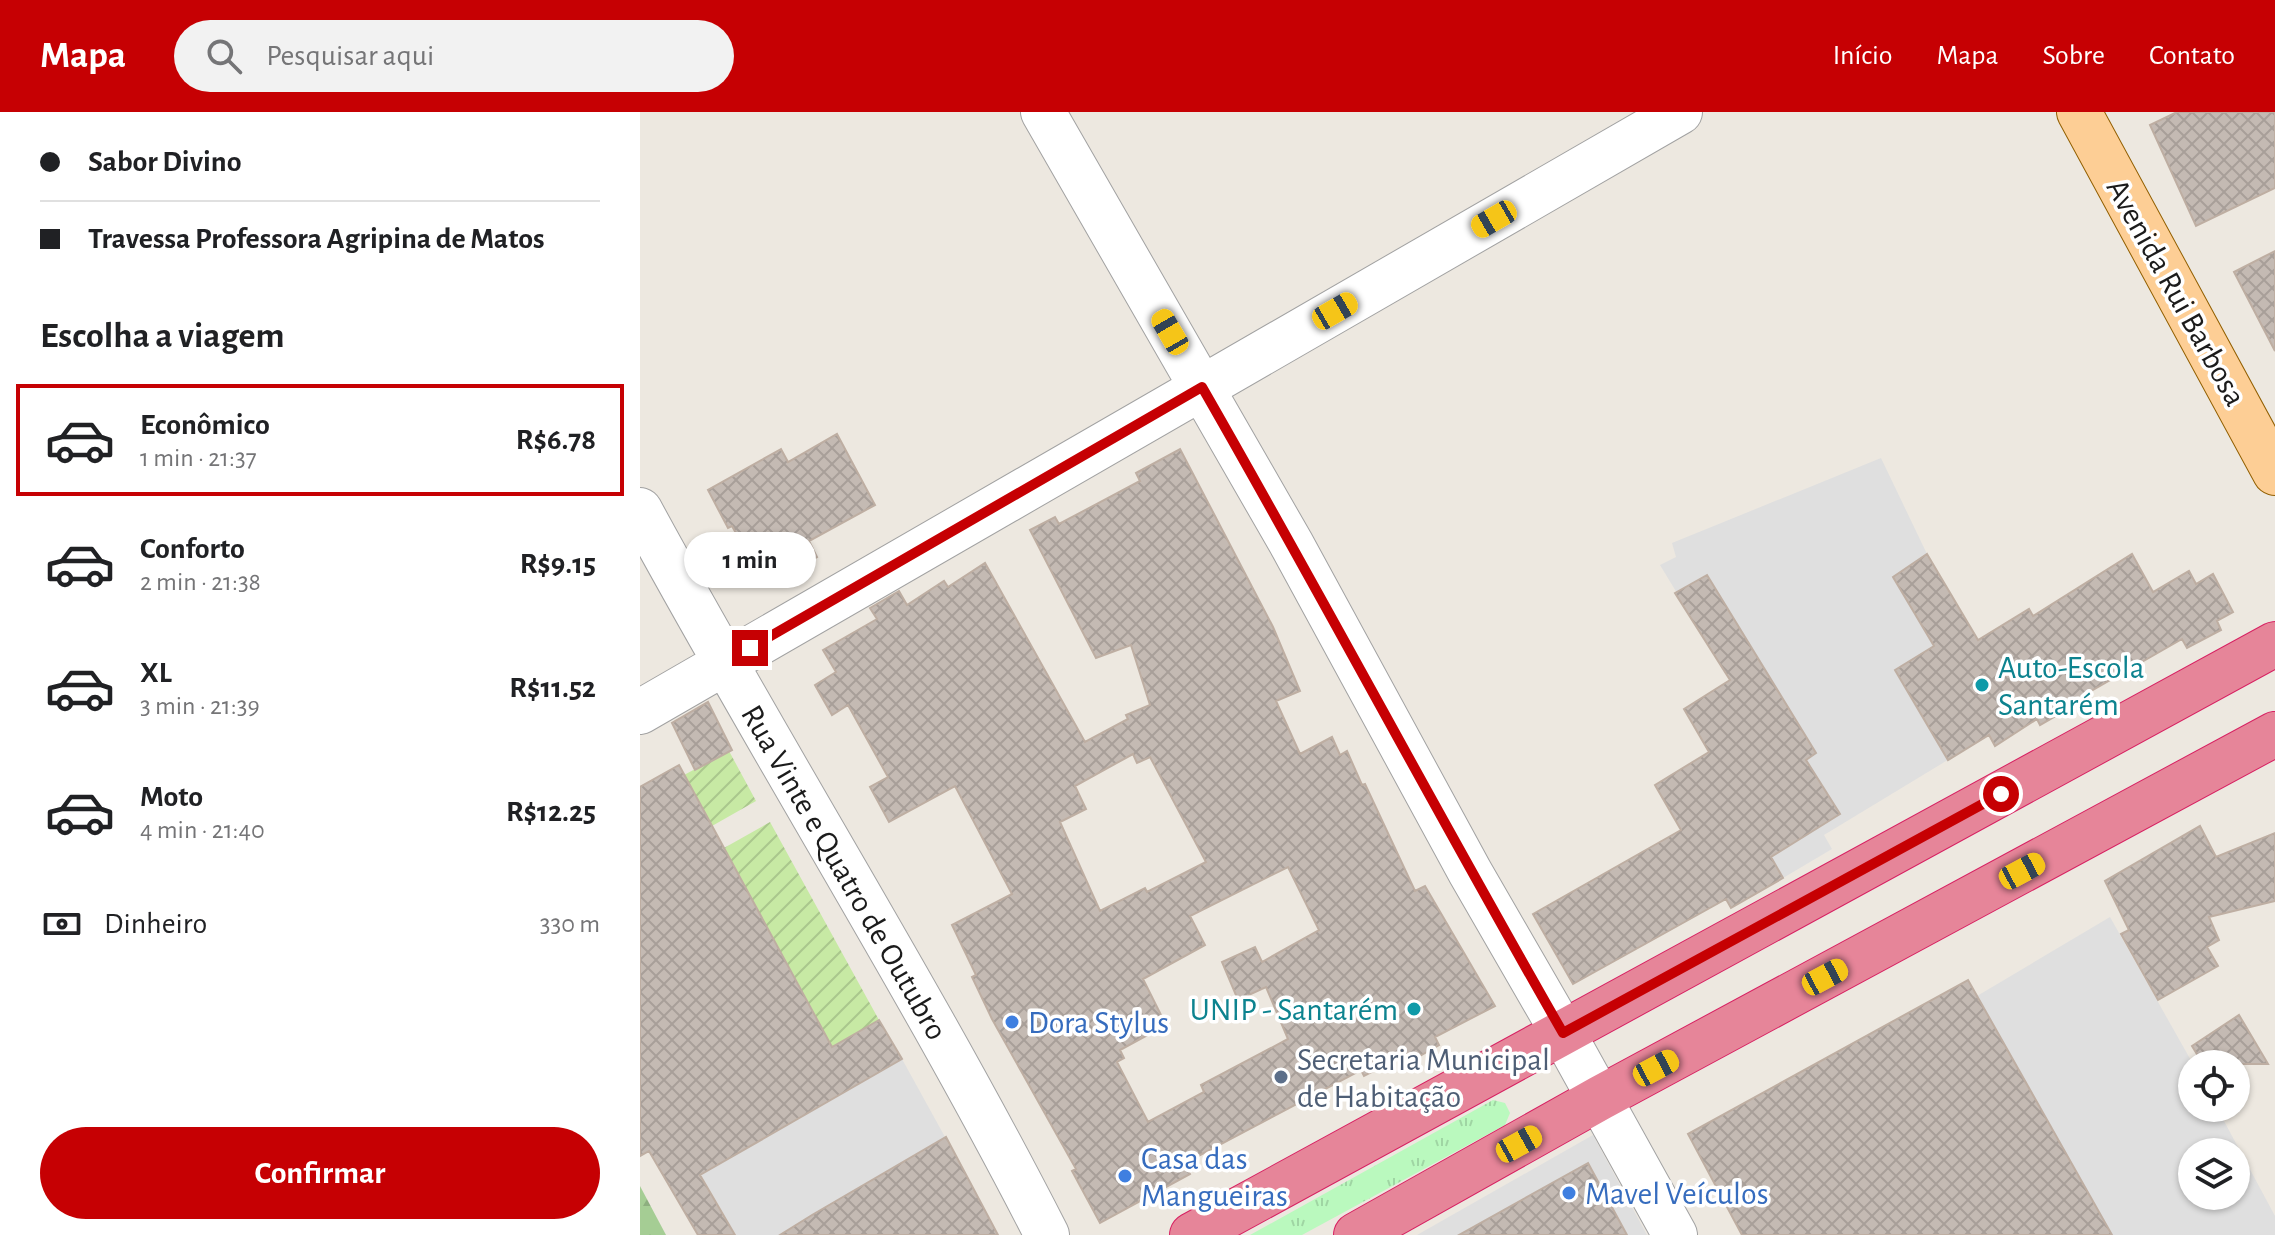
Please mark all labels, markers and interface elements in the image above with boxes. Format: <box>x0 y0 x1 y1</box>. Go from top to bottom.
search box <box>174 20 734 92</box>
icon: search <box>202 34 246 78</box>
text: Mapa <box>40 37 126 75</box>
text: Pesquisar aqui <box>266 41 434 71</box>
text: Início <box>1833 42 1893 70</box>
text: Mapa <box>1937 42 1998 70</box>
text: Sobre <box>2042 42 2105 70</box>
text: Contato <box>2149 42 2235 70</box>
text: Sabor Divino <box>88 147 242 177</box>
street label: Avenida Rui Barbosa <box>2101 174 2252 411</box>
car <box>1467 197 1521 241</box>
text: Travessa Professora Agripina de Matos <box>88 224 545 254</box>
car <box>1308 289 1362 333</box>
car <box>1148 305 1192 359</box>
text: Escolha a viagem <box>40 318 285 354</box>
icon: car <box>44 404 116 476</box>
text: Econômico <box>140 410 270 440</box>
text: R$6.78 <box>516 425 596 455</box>
text: 1 min · 21:37 <box>140 445 257 471</box>
icon: car <box>44 528 116 600</box>
callout: 1 min <box>684 532 816 588</box>
text: Conforto <box>140 534 245 564</box>
text: 1 min <box>723 547 777 573</box>
text: R$9.15 <box>520 549 596 579</box>
text: 2 min · 21:38 <box>140 569 261 595</box>
route end <box>732 630 768 666</box>
icon: car <box>44 652 116 724</box>
place label: Auto-Escola Santarém <box>1998 652 2145 721</box>
text: XL <box>140 658 172 688</box>
text: R$11.52 <box>509 673 596 703</box>
marker: Auto-Escola Santarém <box>1973 676 1991 694</box>
text: 3 min · 21:39 <box>140 693 260 719</box>
street label: Rua Vinte e Quatro de Outubro <box>735 700 953 1045</box>
icon: car <box>44 776 116 848</box>
route start <box>1983 776 2019 812</box>
text: Moto <box>140 782 203 812</box>
text: R$12.25 <box>506 797 596 827</box>
text: 4 min · 21:40 <box>140 817 265 843</box>
car <box>1995 849 2049 893</box>
icon: cash <box>40 902 84 946</box>
text: Dinheiro <box>104 909 207 939</box>
text: 330 m <box>540 911 600 937</box>
car <box>1798 955 1852 999</box>
place label: UNIP - Santarém <box>1190 994 1398 1026</box>
marker: UNIP - Santarém <box>1405 1000 1423 1018</box>
place label: Dora Stylus <box>1028 1007 1169 1039</box>
marker: Dora Stylus <box>1003 1013 1021 1031</box>
place label: Secretaria Municipal de Habitação <box>1297 1044 1550 1113</box>
car <box>1629 1046 1683 1090</box>
map controls <box>2178 1050 2250 1210</box>
button: locate <box>2178 1050 2250 1122</box>
marker: Secretaria Municipal de Habitação <box>1272 1068 1290 1086</box>
car <box>1492 1122 1546 1166</box>
button: Confirmar <box>40 1127 600 1219</box>
button: layers <box>2178 1138 2250 1210</box>
place label: Casa das Mangueiras <box>1141 1143 1288 1212</box>
marker: Casa das Mangueiras <box>1116 1167 1134 1185</box>
place label: Mavel Veículos <box>1585 1178 1769 1210</box>
marker: Mavel Veículos <box>1560 1184 1578 1202</box>

